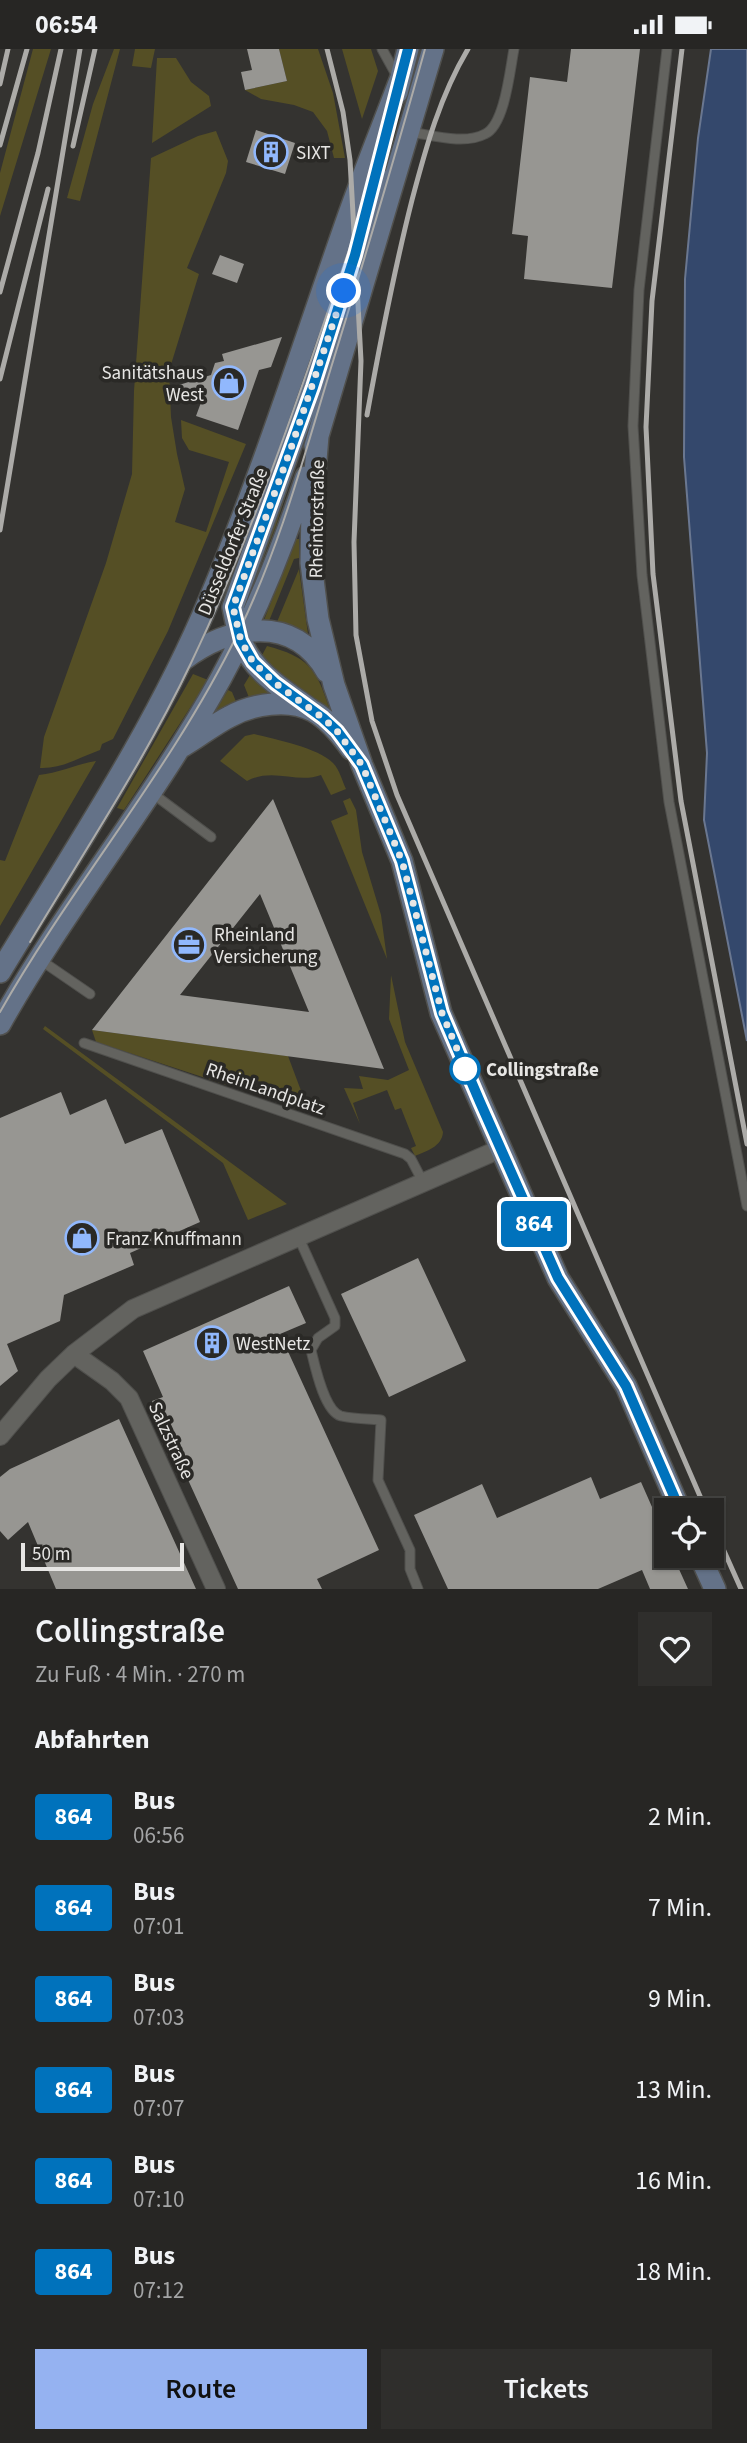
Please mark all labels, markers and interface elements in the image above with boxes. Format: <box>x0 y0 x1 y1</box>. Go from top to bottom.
text: 06:54 <box>35 6 98 43</box>
building icon: SIXT <box>252 133 290 171</box>
place label: SIXT <box>296 140 331 167</box>
your location <box>326 273 361 308</box>
place label: Sanitätshaus West <box>101 360 205 409</box>
shop icon: Sanitätshaus West <box>210 364 248 402</box>
street label: Rheintorstraße <box>303 459 332 579</box>
street label: Düsseldorfer Straße <box>191 464 275 619</box>
place label: Rheinland Versicherung <box>214 922 318 971</box>
office icon: Rheinland Versicherung <box>170 926 208 964</box>
marker: Collingstraße <box>450 1054 480 1084</box>
street label: RheinLandplatz <box>202 1056 329 1122</box>
place label: Collingstraße <box>486 1057 599 1084</box>
line badge: 864 <box>494 1201 574 1247</box>
text: 864 <box>515 1206 553 1241</box>
shop icon: Franz Knuffmann <box>63 1219 101 1257</box>
place label: Franz Knuffmann <box>106 1226 242 1253</box>
building icon: WestNetz <box>193 1324 231 1362</box>
place label: WestNetz <box>236 1331 310 1358</box>
street label: Salzstraße <box>141 1397 200 1484</box>
map controls <box>654 1498 724 1568</box>
button: locate <box>654 1498 724 1568</box>
scale bar <box>21 1540 184 1572</box>
text: 50 m <box>32 1541 70 1568</box>
text: Collingstraße <box>35 1608 225 1655</box>
button: heart <box>638 1612 712 1686</box>
text: Zu Fuß · 4 Min. · 270 m <box>35 1658 245 1691</box>
text: Abfahrten <box>35 1721 150 1758</box>
text: Bus <box>133 1782 175 1819</box>
text: 2 Min. <box>648 1798 712 1835</box>
text: 864 <box>54 1799 93 1834</box>
text: 06:56 <box>133 1819 184 1852</box>
text: Bus <box>133 1873 175 1910</box>
text: 7 Min. <box>648 1889 712 1926</box>
text: 864 <box>54 1890 93 1925</box>
text: 07:01 <box>133 1910 184 1943</box>
text: Bus <box>133 1964 175 2001</box>
text: 9 Min. <box>648 1980 712 2017</box>
text: 864 <box>54 1981 93 2016</box>
text: 07:03 <box>133 2001 184 2034</box>
text: Bus <box>133 2055 175 2092</box>
text: 13 Min. <box>635 2071 712 2108</box>
text: 864 <box>54 2072 93 2107</box>
text: 07:07 <box>133 2092 184 2125</box>
text: Bus <box>133 2146 175 2183</box>
text: 16 Min. <box>635 2162 712 2199</box>
text: 864 <box>54 2163 93 2198</box>
text: 07:10 <box>133 2183 184 2216</box>
text: Bus <box>133 2237 175 2274</box>
text: 18 Min. <box>635 2253 712 2290</box>
text: 864 <box>54 2254 93 2289</box>
text: 07:12 <box>133 2274 184 2307</box>
button: Route <box>35 2349 367 2429</box>
button: Tickets <box>381 2349 712 2429</box>

